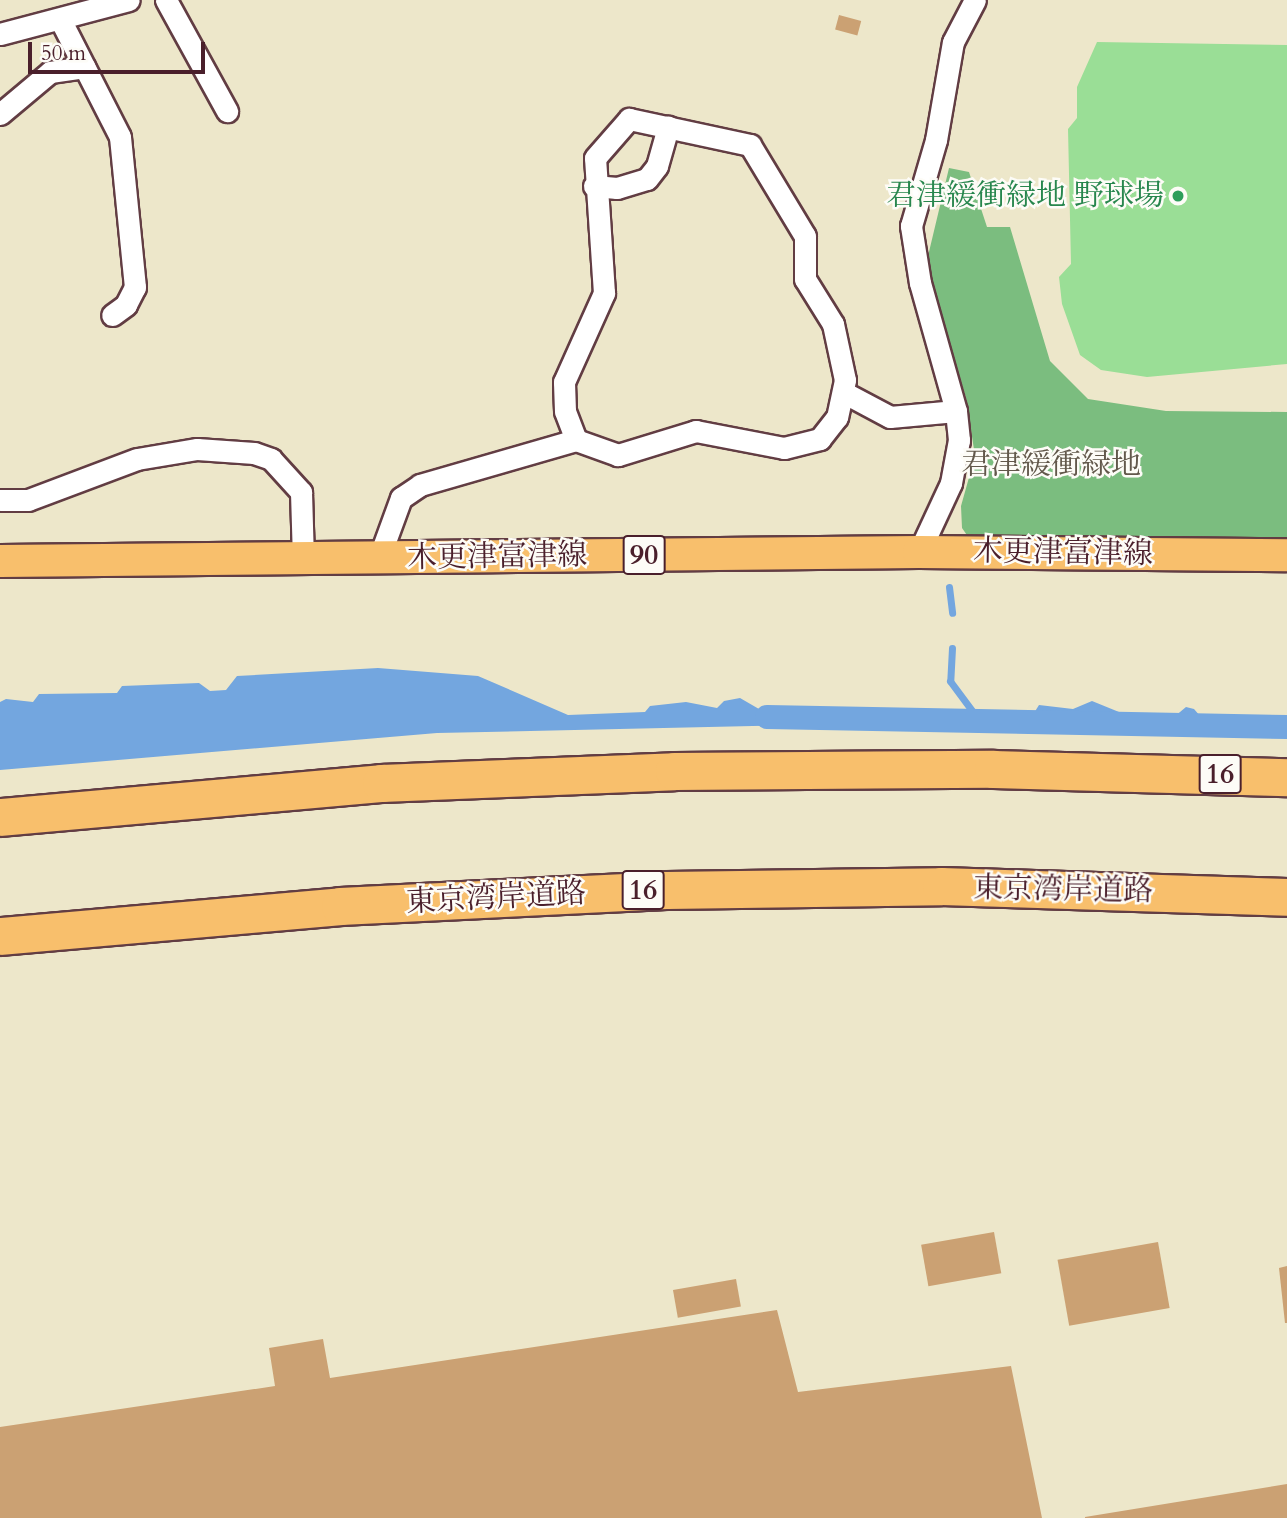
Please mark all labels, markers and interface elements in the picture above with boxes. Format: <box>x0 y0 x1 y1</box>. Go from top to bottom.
scale bar <box>32 28 208 72</box>
text: 50 m <box>41 39 86 68</box>
place label: 君津緩衝緑地 野球場 <box>886 178 1164 214</box>
marker: 君津緩衝緑地 野球場 <box>1170 188 1186 204</box>
park label: 君津緩衝緑地 <box>961 447 1141 483</box>
road number: 90 <box>621 530 667 580</box>
street label: 木更津富津線 <box>973 533 1153 573</box>
street label: 木更津富津線 <box>407 537 587 577</box>
road number: 16 <box>1197 750 1243 798</box>
road number: 16 <box>620 866 666 914</box>
street label: 東京湾岸道路 <box>973 870 1153 910</box>
street label: 東京湾岸道路 <box>405 875 587 921</box>

